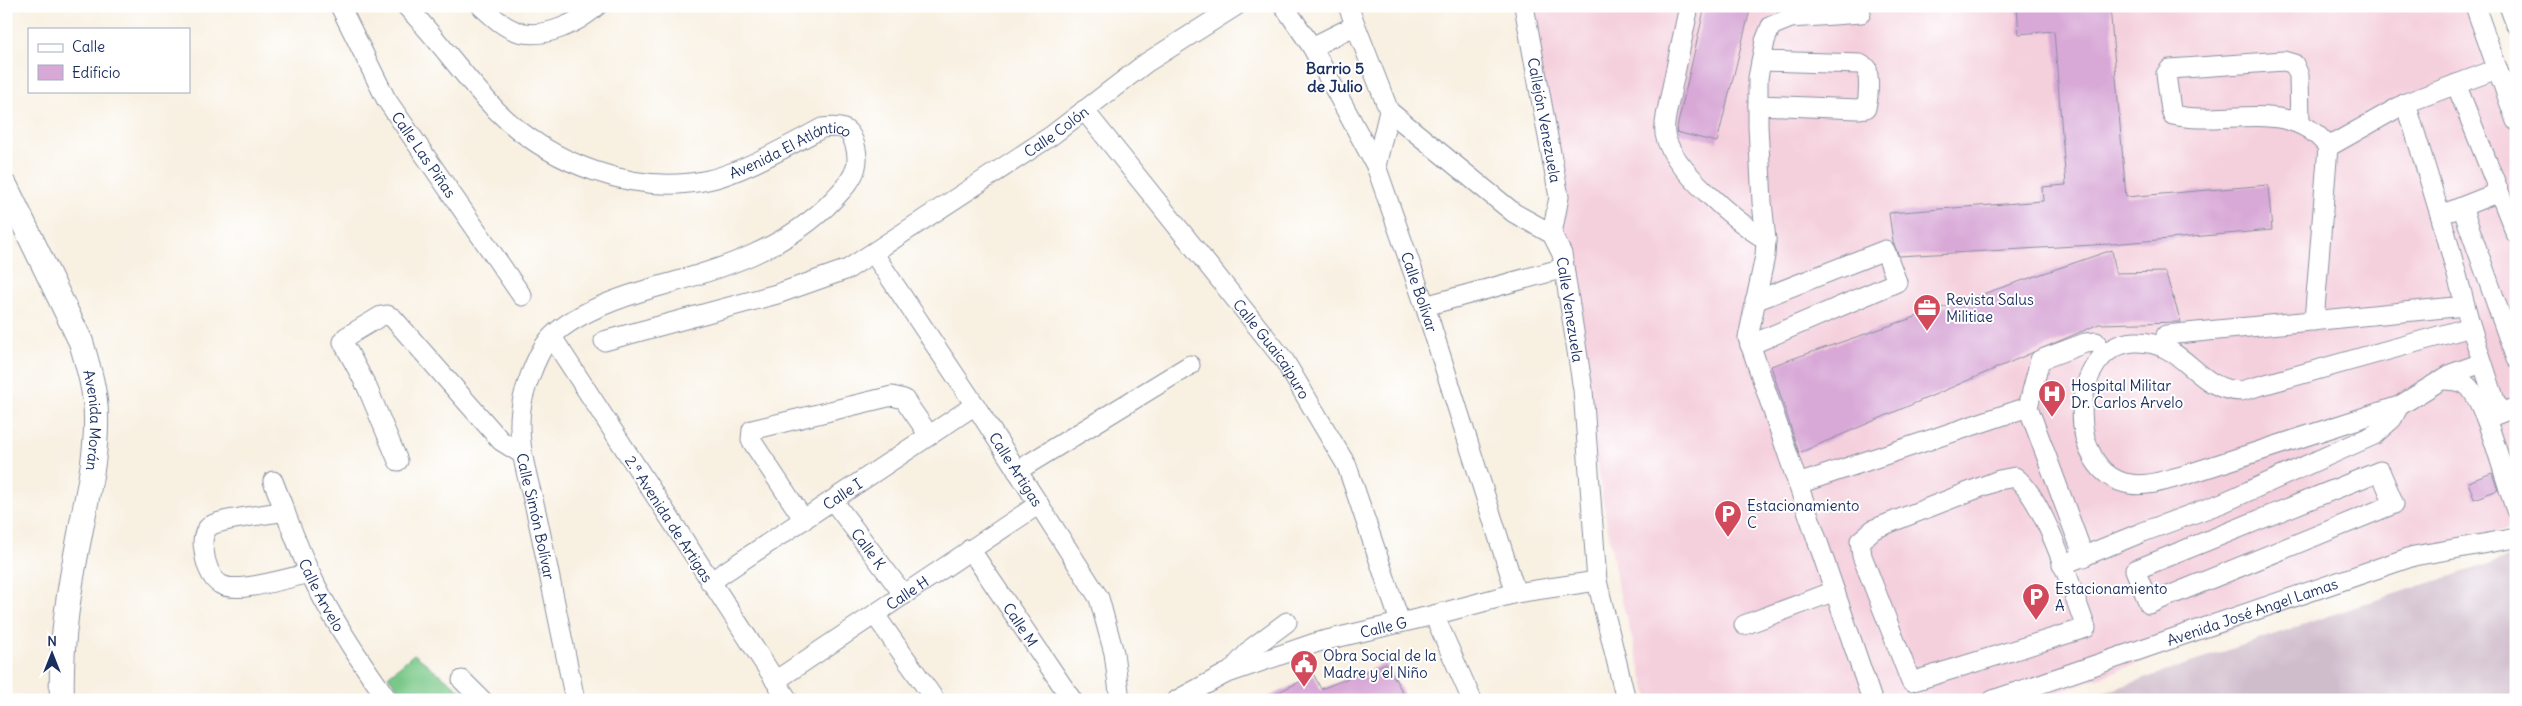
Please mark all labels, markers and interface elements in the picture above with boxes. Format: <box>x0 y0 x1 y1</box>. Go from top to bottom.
legend <box>28 28 190 92</box>
text: Calle <box>72 37 105 56</box>
street label: Callejón Venezuela <box>1524 56 1566 185</box>
district label: Barrio 5 de Julio <box>1306 58 1364 96</box>
text: Edificio <box>72 63 120 82</box>
street label: Calle Colón <box>1020 101 1092 161</box>
street label: Calle Las Piñas <box>388 108 461 201</box>
street label: Avenida El Atlántico <box>726 118 857 182</box>
street label: Calle Bolívar <box>1397 249 1442 334</box>
street label: Calle Venezuela <box>1553 256 1588 364</box>
place label: Revista Salus Militiae <box>1946 290 2034 326</box>
office icon: Revista Salus Militiae <box>1912 293 1942 332</box>
street label: Calle Guaicaipuro <box>1229 295 1314 402</box>
street label: Avenida Morán <box>80 368 106 472</box>
place label: Hospital Militar Dr. Carlos Arvelo <box>2071 376 2183 412</box>
hospital icon: Hospital Militar Dr. Carlos Arvelo <box>2037 379 2067 418</box>
street label: Calle Artigas <box>985 428 1047 510</box>
street label: Calle Simón Bolívar <box>513 451 560 581</box>
street label: 2.ª Avenida de Artigas <box>621 452 717 586</box>
street label: Calle I <box>819 474 866 514</box>
place label: Estacionamiento C <box>1747 496 1860 532</box>
parking icon: Estacionamiento C <box>1713 499 1743 538</box>
street label: Calle K <box>847 524 891 573</box>
street label: Calle Arvelo <box>295 555 349 635</box>
street label: Calle H <box>882 571 932 614</box>
street label: Avenida José Angel Lamas <box>2164 573 2340 649</box>
place label: Estacionamiento A <box>2055 579 2168 615</box>
parking icon: Estacionamiento A <box>2021 582 2051 621</box>
street label: Calle M <box>999 599 1043 650</box>
street label: Calle G <box>1358 612 1409 641</box>
north arrow <box>28 628 78 678</box>
text: N <box>47 632 57 650</box>
place label: Obra Social de la Madre y el Niño <box>1323 646 1437 682</box>
public building icon: Obra Social de la Madre y el Niño <box>1289 649 1319 688</box>

